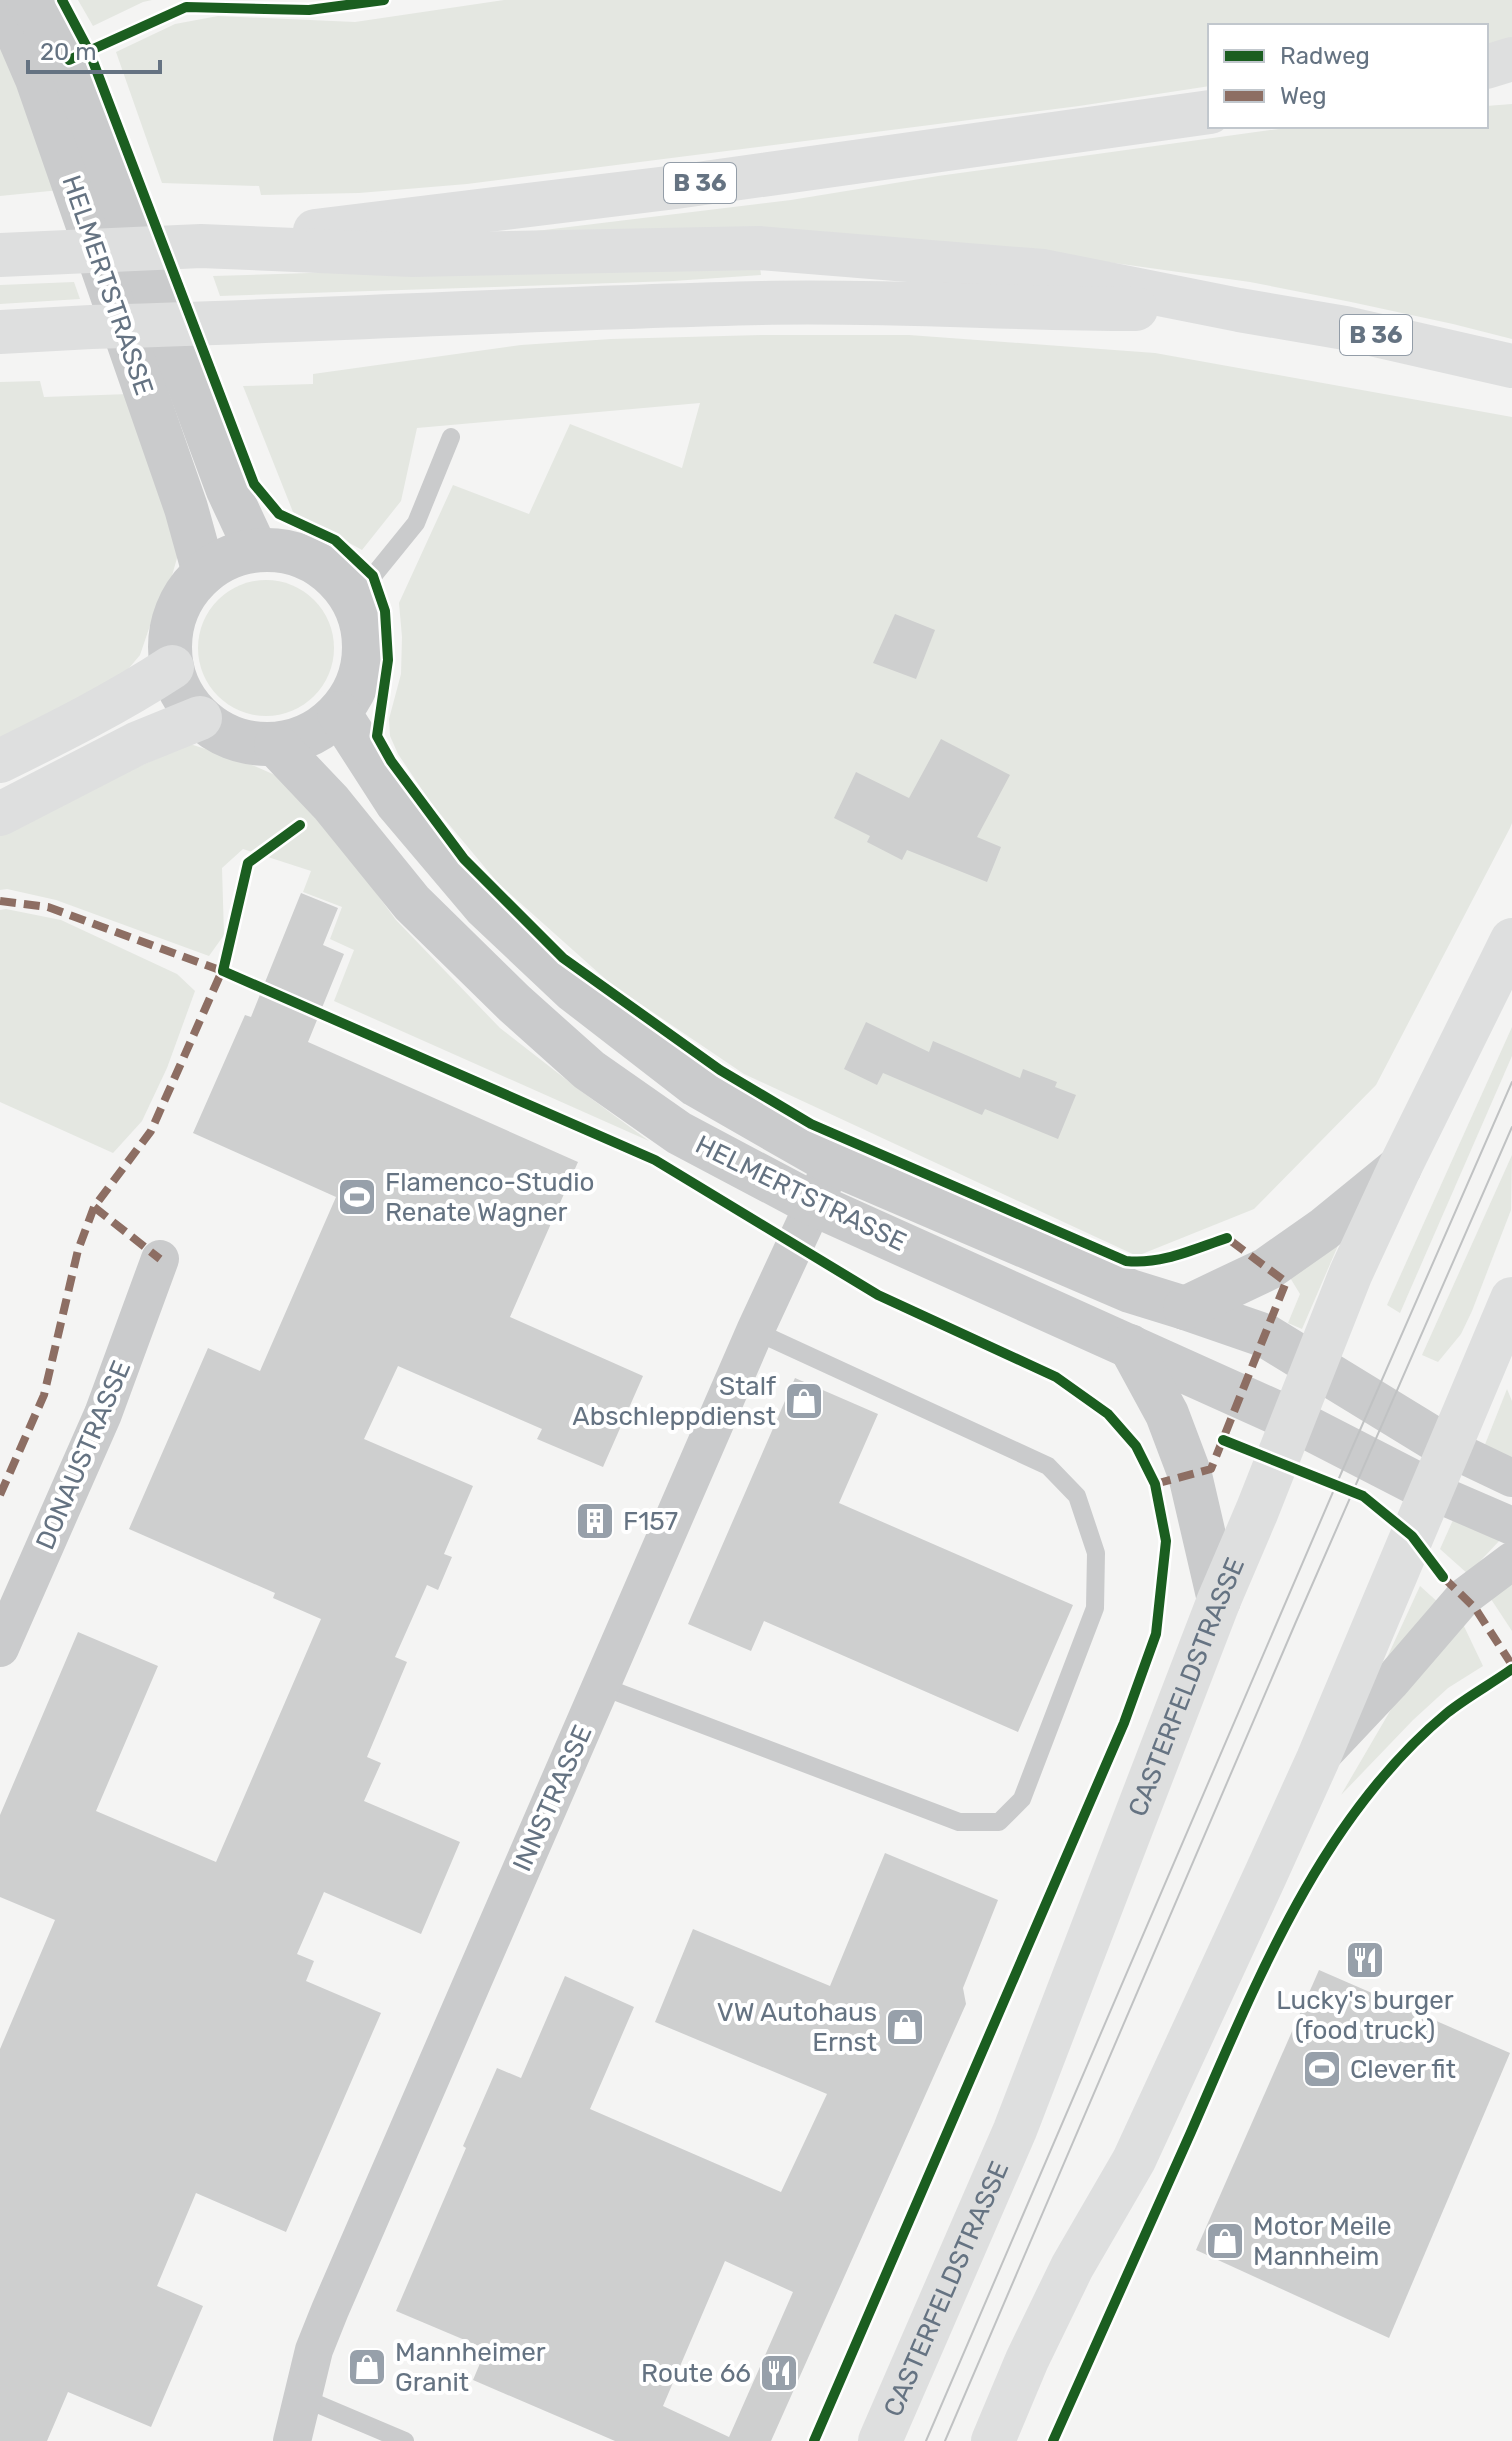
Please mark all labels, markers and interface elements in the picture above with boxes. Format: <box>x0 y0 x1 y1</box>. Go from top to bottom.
scale bar <box>28 24 160 74</box>
legend <box>1208 24 1488 128</box>
text: 20 m <box>40 38 97 66</box>
text: Radweg <box>1280 42 1370 70</box>
text: Weg <box>1280 82 1327 110</box>
road number: B 36 <box>664 163 736 203</box>
street label: HELMERTSTRASSE <box>55 171 160 399</box>
road number: B 36 <box>1340 315 1412 355</box>
street label: HELMERTSTRASSE <box>690 1129 911 1258</box>
place label: Flamenco-Studio Renate Wagner <box>385 1167 594 1228</box>
sports icon: Flamenco-Studio Renate Wagner <box>336 1176 378 1218</box>
street label: DONAUSTRASSE <box>30 1356 137 1554</box>
place label: Stalf Abschleppdienst <box>572 1371 776 1432</box>
shop icon: Stalf Abschleppdienst <box>783 1380 825 1422</box>
building icon: F157 <box>574 1500 616 1542</box>
place label: F157 <box>623 1506 678 1537</box>
street label: CASTERFELDSTRASSE <box>1122 1553 1251 1821</box>
street label: INNSTRASSE <box>506 1720 598 1876</box>
restaurant icon: Lucky's burger (food truck) <box>1344 1939 1386 1981</box>
place label: Lucky's burger (food truck) <box>1276 1985 1454 2046</box>
place label: VW Autohaus Ernst <box>717 1997 877 2058</box>
shop icon: VW Autohaus Ernst <box>884 2006 926 2048</box>
sports icon: Clever fit <box>1301 2048 1343 2090</box>
place label: Clever fit <box>1350 2054 1456 2085</box>
street label: CASTERFELDSTRASSE <box>878 2157 1016 2421</box>
place label: Motor Meile Mannheim <box>1253 2211 1392 2272</box>
shop icon: Motor Meile Mannheim <box>1204 2220 1246 2262</box>
place label: Mannheimer Granit <box>395 2337 546 2398</box>
shop icon: Mannheimer Granit <box>346 2346 388 2388</box>
restaurant icon: Route 66 <box>758 2352 800 2394</box>
place label: Route 66 <box>641 2358 751 2389</box>

